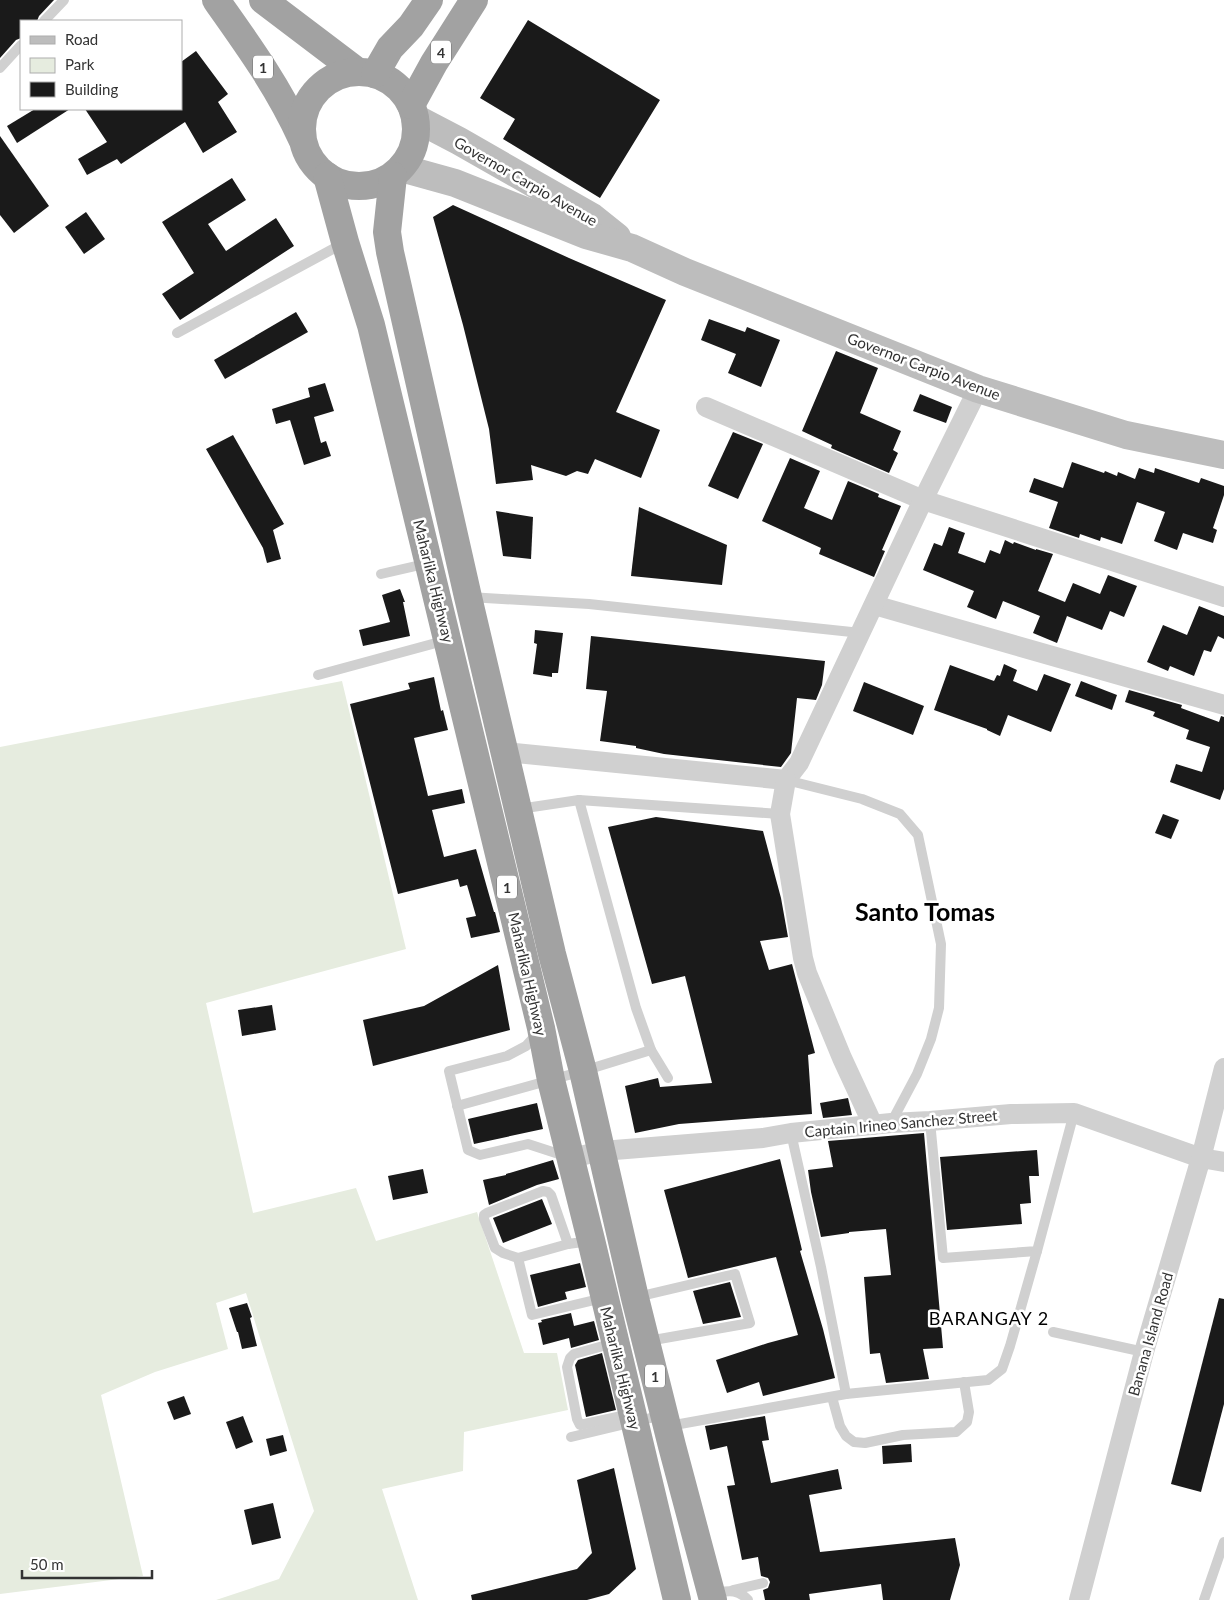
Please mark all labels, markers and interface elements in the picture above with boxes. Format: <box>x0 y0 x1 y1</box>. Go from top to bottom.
legend <box>20 20 182 110</box>
text: Road <box>65 30 98 48</box>
road number: 4 <box>431 41 451 64</box>
text: Park <box>65 55 95 73</box>
road number: 1 <box>253 56 273 78</box>
text: Building <box>65 80 118 98</box>
street label: Governor Carpio Avenue <box>451 133 601 229</box>
street label: Governor Carpio Avenue <box>845 329 1003 404</box>
street label: Maharlika Highway <box>410 518 458 645</box>
road number: 1 <box>497 876 517 899</box>
district label: Santo Tomas <box>855 896 995 926</box>
street label: Maharlika Highway <box>505 910 551 1038</box>
street label: Captain Irineo Sanchez Street <box>804 1106 999 1140</box>
street label: Banana Island Road <box>1124 1270 1176 1398</box>
street label: Maharlika Highway <box>597 1305 645 1432</box>
district label: BARANGAY 2 <box>929 1307 1049 1329</box>
road number: 1 <box>645 1364 665 1388</box>
scale bar <box>22 1548 152 1580</box>
text: 50 m <box>30 1555 64 1573</box>

